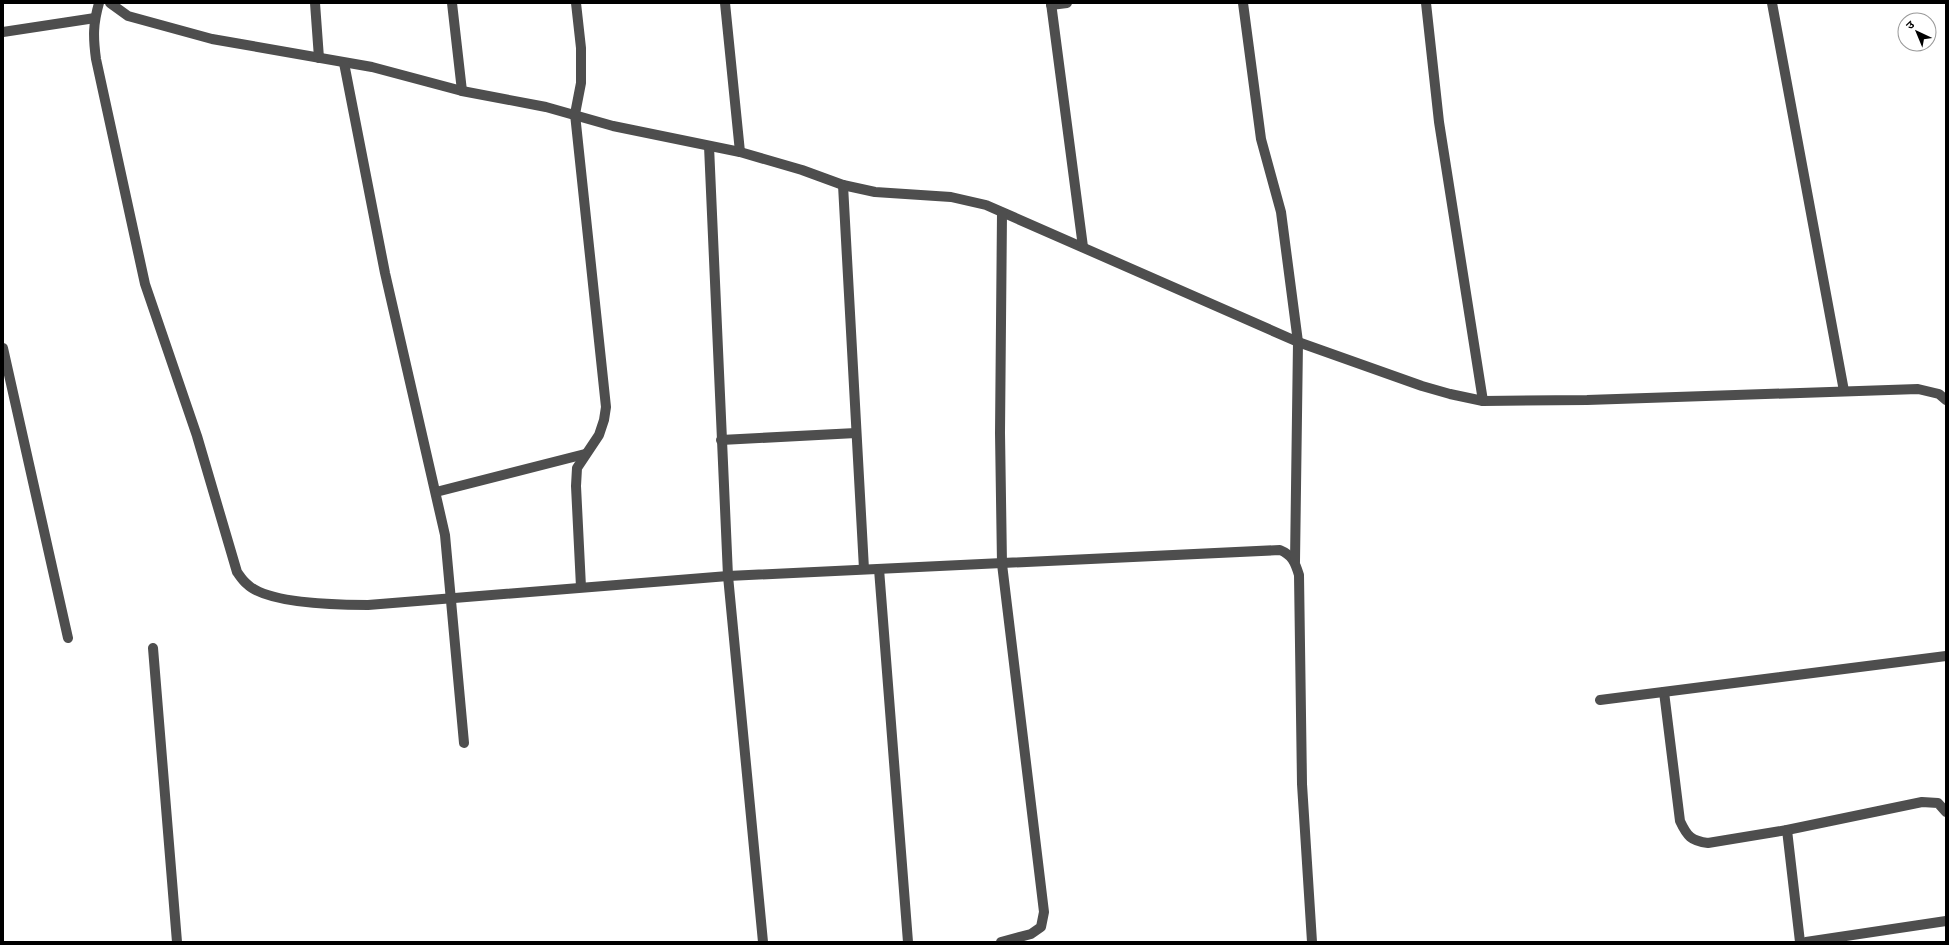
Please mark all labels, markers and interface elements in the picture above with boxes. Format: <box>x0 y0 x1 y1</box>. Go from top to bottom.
north arrow <box>1897 12 1937 52</box>
text: उ <box>1903 17 1918 32</box>

